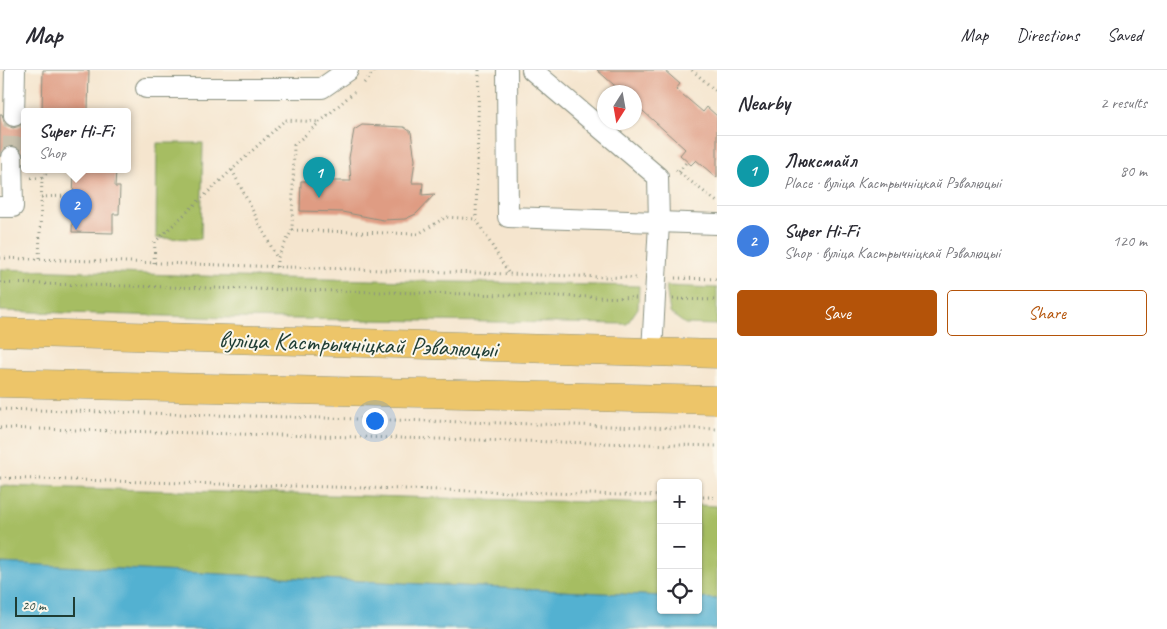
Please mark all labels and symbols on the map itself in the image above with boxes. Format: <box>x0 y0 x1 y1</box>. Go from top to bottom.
north arrow <box>597 85 642 130</box>
pin: 1 <box>303 157 335 198</box>
pin: 2 <box>60 189 92 230</box>
street label: вуліца Кастрычніцкай Рэвалюцыі <box>218 323 501 365</box>
your location <box>362 408 388 434</box>
scale bar <box>15 594 75 617</box>

